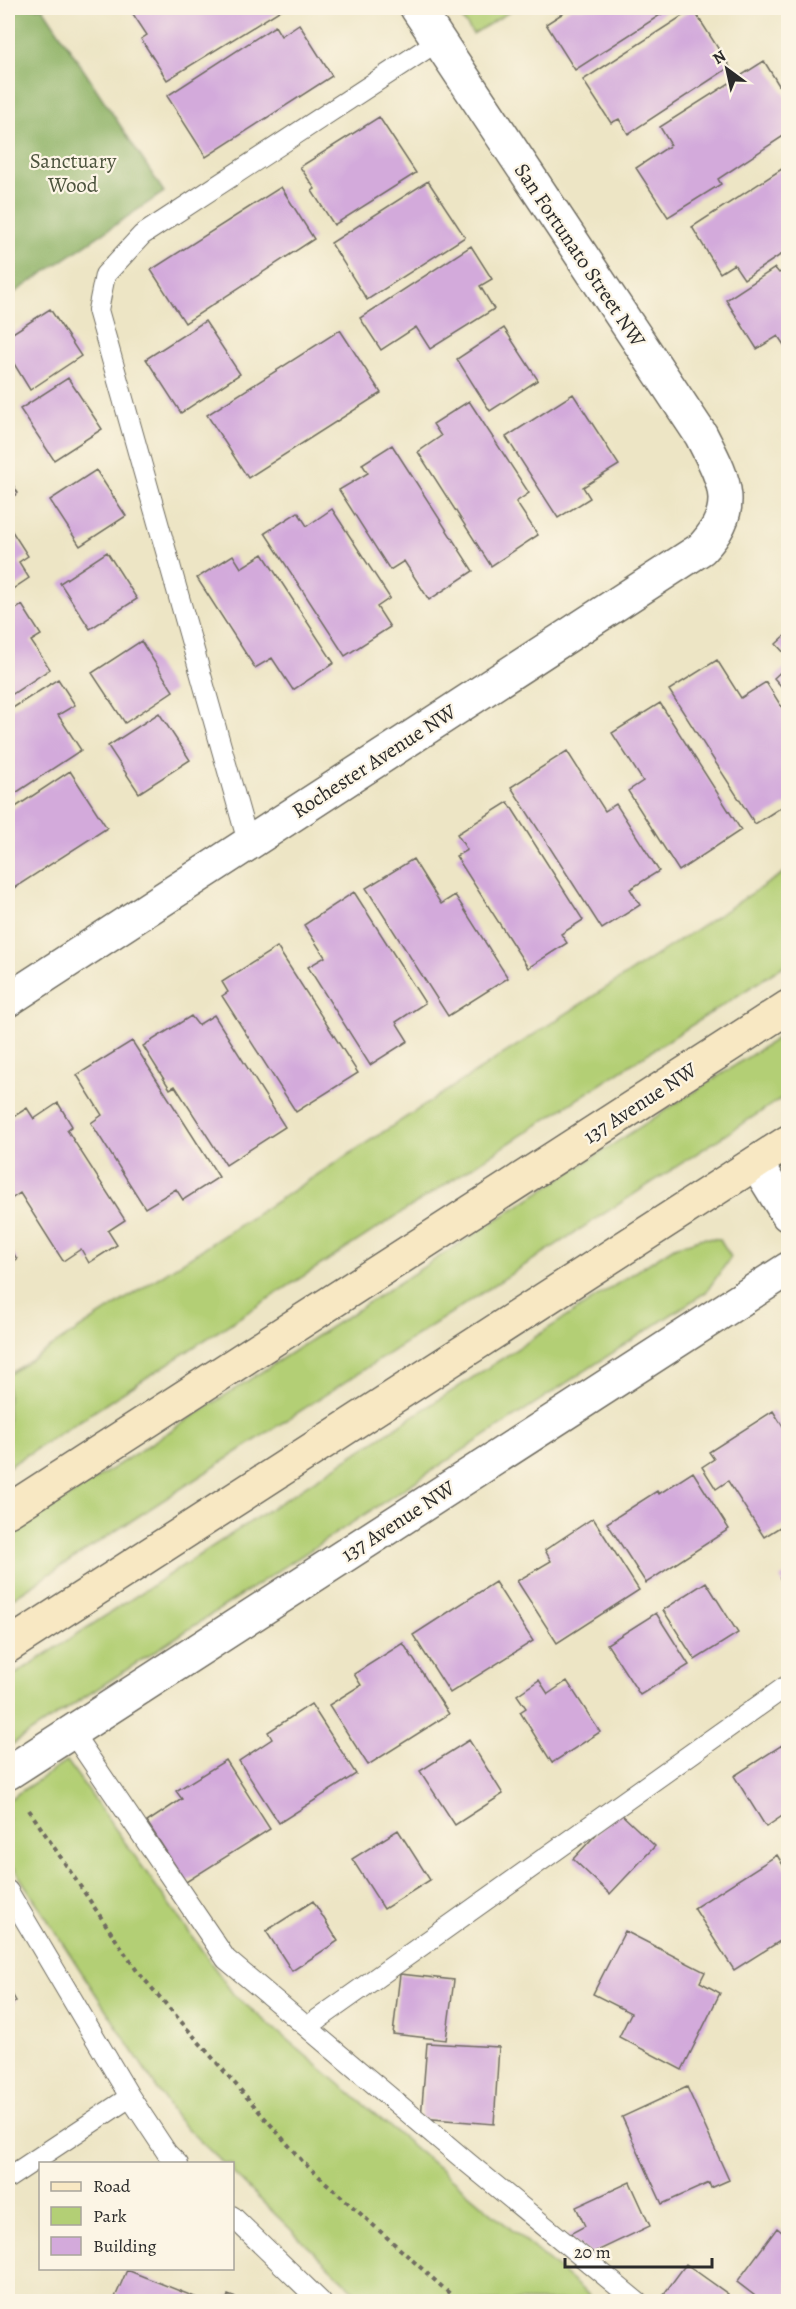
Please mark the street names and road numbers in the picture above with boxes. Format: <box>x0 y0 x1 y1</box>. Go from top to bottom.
street label: San Fortunato Street NW <box>508 158 652 353</box>
street label: Rochester Avenue NW <box>286 697 462 825</box>
street label: 137 Avenue NW <box>578 1056 703 1150</box>
street label: 137 Avenue NW <box>336 1474 461 1568</box>

